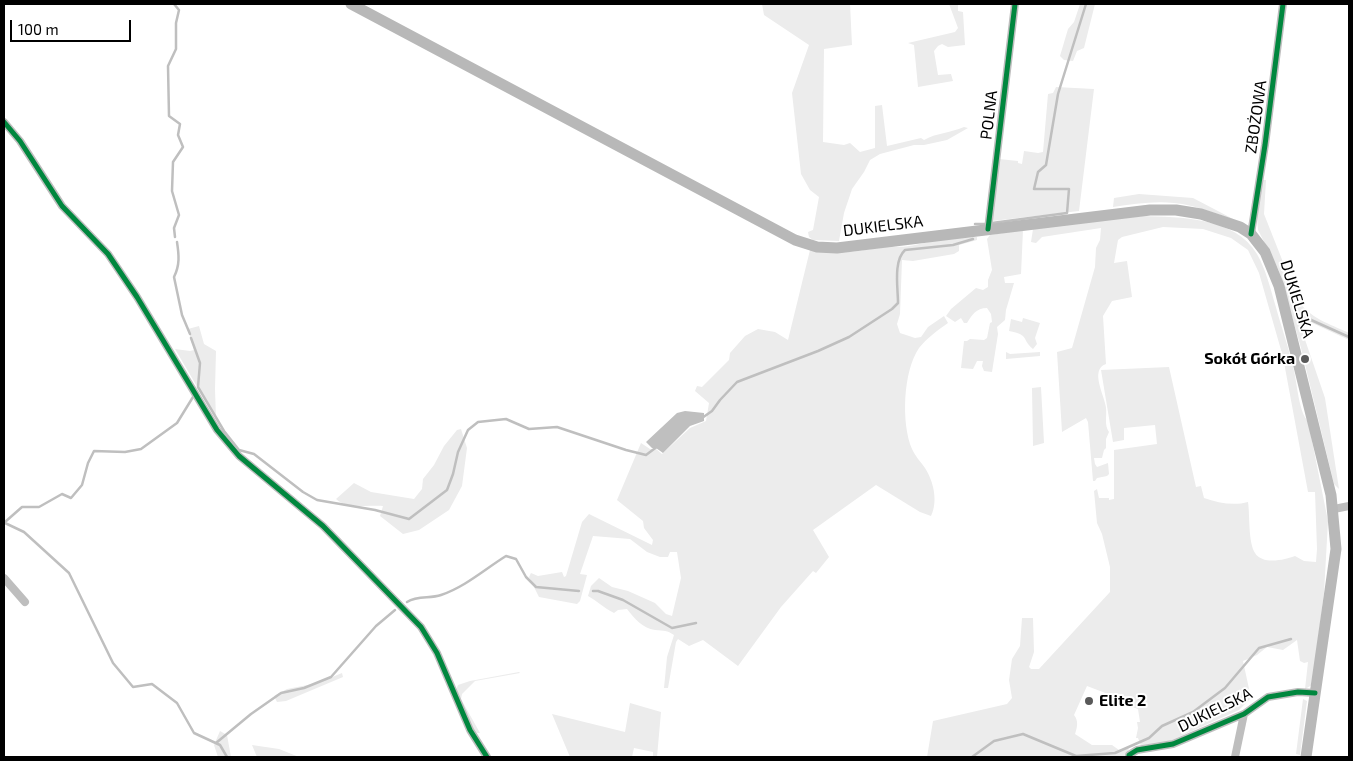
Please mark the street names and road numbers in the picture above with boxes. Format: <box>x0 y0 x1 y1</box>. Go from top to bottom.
street label: ZBOŻOWA <box>1241 79 1271 155</box>
street label: POLNA <box>976 89 1002 141</box>
street label: DUKIELSKA <box>842 212 924 240</box>
street label: DUKIELSKA <box>1276 258 1318 340</box>
street label: DUKIELSKA <box>1175 684 1255 736</box>

